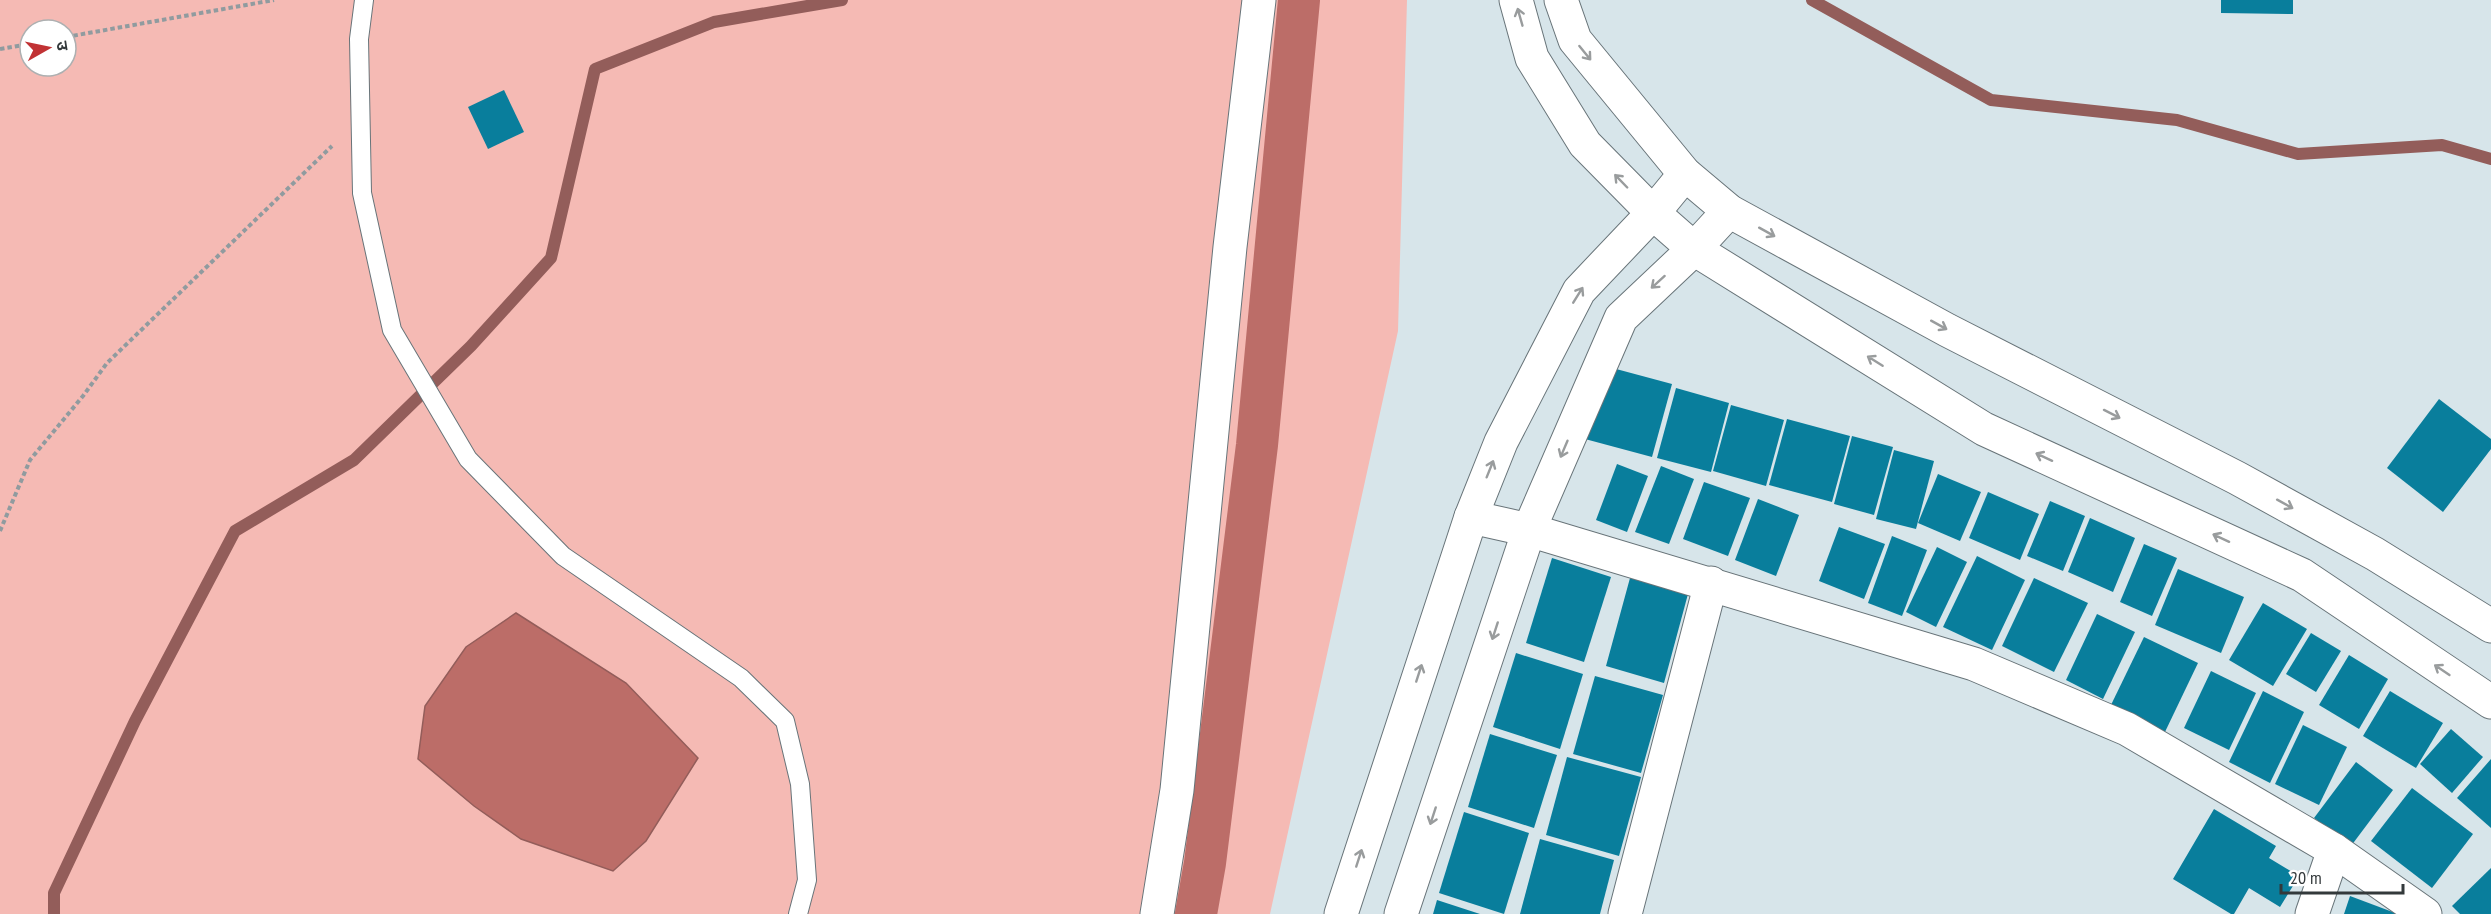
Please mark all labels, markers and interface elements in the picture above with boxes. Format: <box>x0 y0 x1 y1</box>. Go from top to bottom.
one-way arrow <box>1514 8 1526 27</box>
north arrow <box>18 18 78 78</box>
text: उ <box>52 39 74 52</box>
one-way arrow <box>1579 44 1592 60</box>
one-way arrow <box>1614 173 1628 188</box>
one-way arrow <box>1759 226 1776 238</box>
one-way arrow <box>1651 275 1666 289</box>
one-way arrow <box>1572 287 1584 304</box>
one-way arrow <box>1929 320 1947 331</box>
one-way arrow <box>1867 355 1884 367</box>
one-way arrow <box>2103 408 2120 420</box>
one-way arrow <box>1558 439 1569 457</box>
one-way arrow <box>2036 450 2054 462</box>
one-way arrow <box>1485 460 1496 479</box>
one-way arrow <box>2276 498 2293 510</box>
one-way arrow <box>2213 532 2231 543</box>
one-way arrow <box>1489 621 1500 640</box>
one-way arrow <box>1415 664 1426 683</box>
one-way arrow <box>2435 664 2451 676</box>
one-way arrow <box>1427 806 1438 825</box>
one-way arrow <box>1354 849 1365 868</box>
scale bar <box>2281 857 2402 895</box>
text: 20 m <box>2290 866 2322 889</box>

